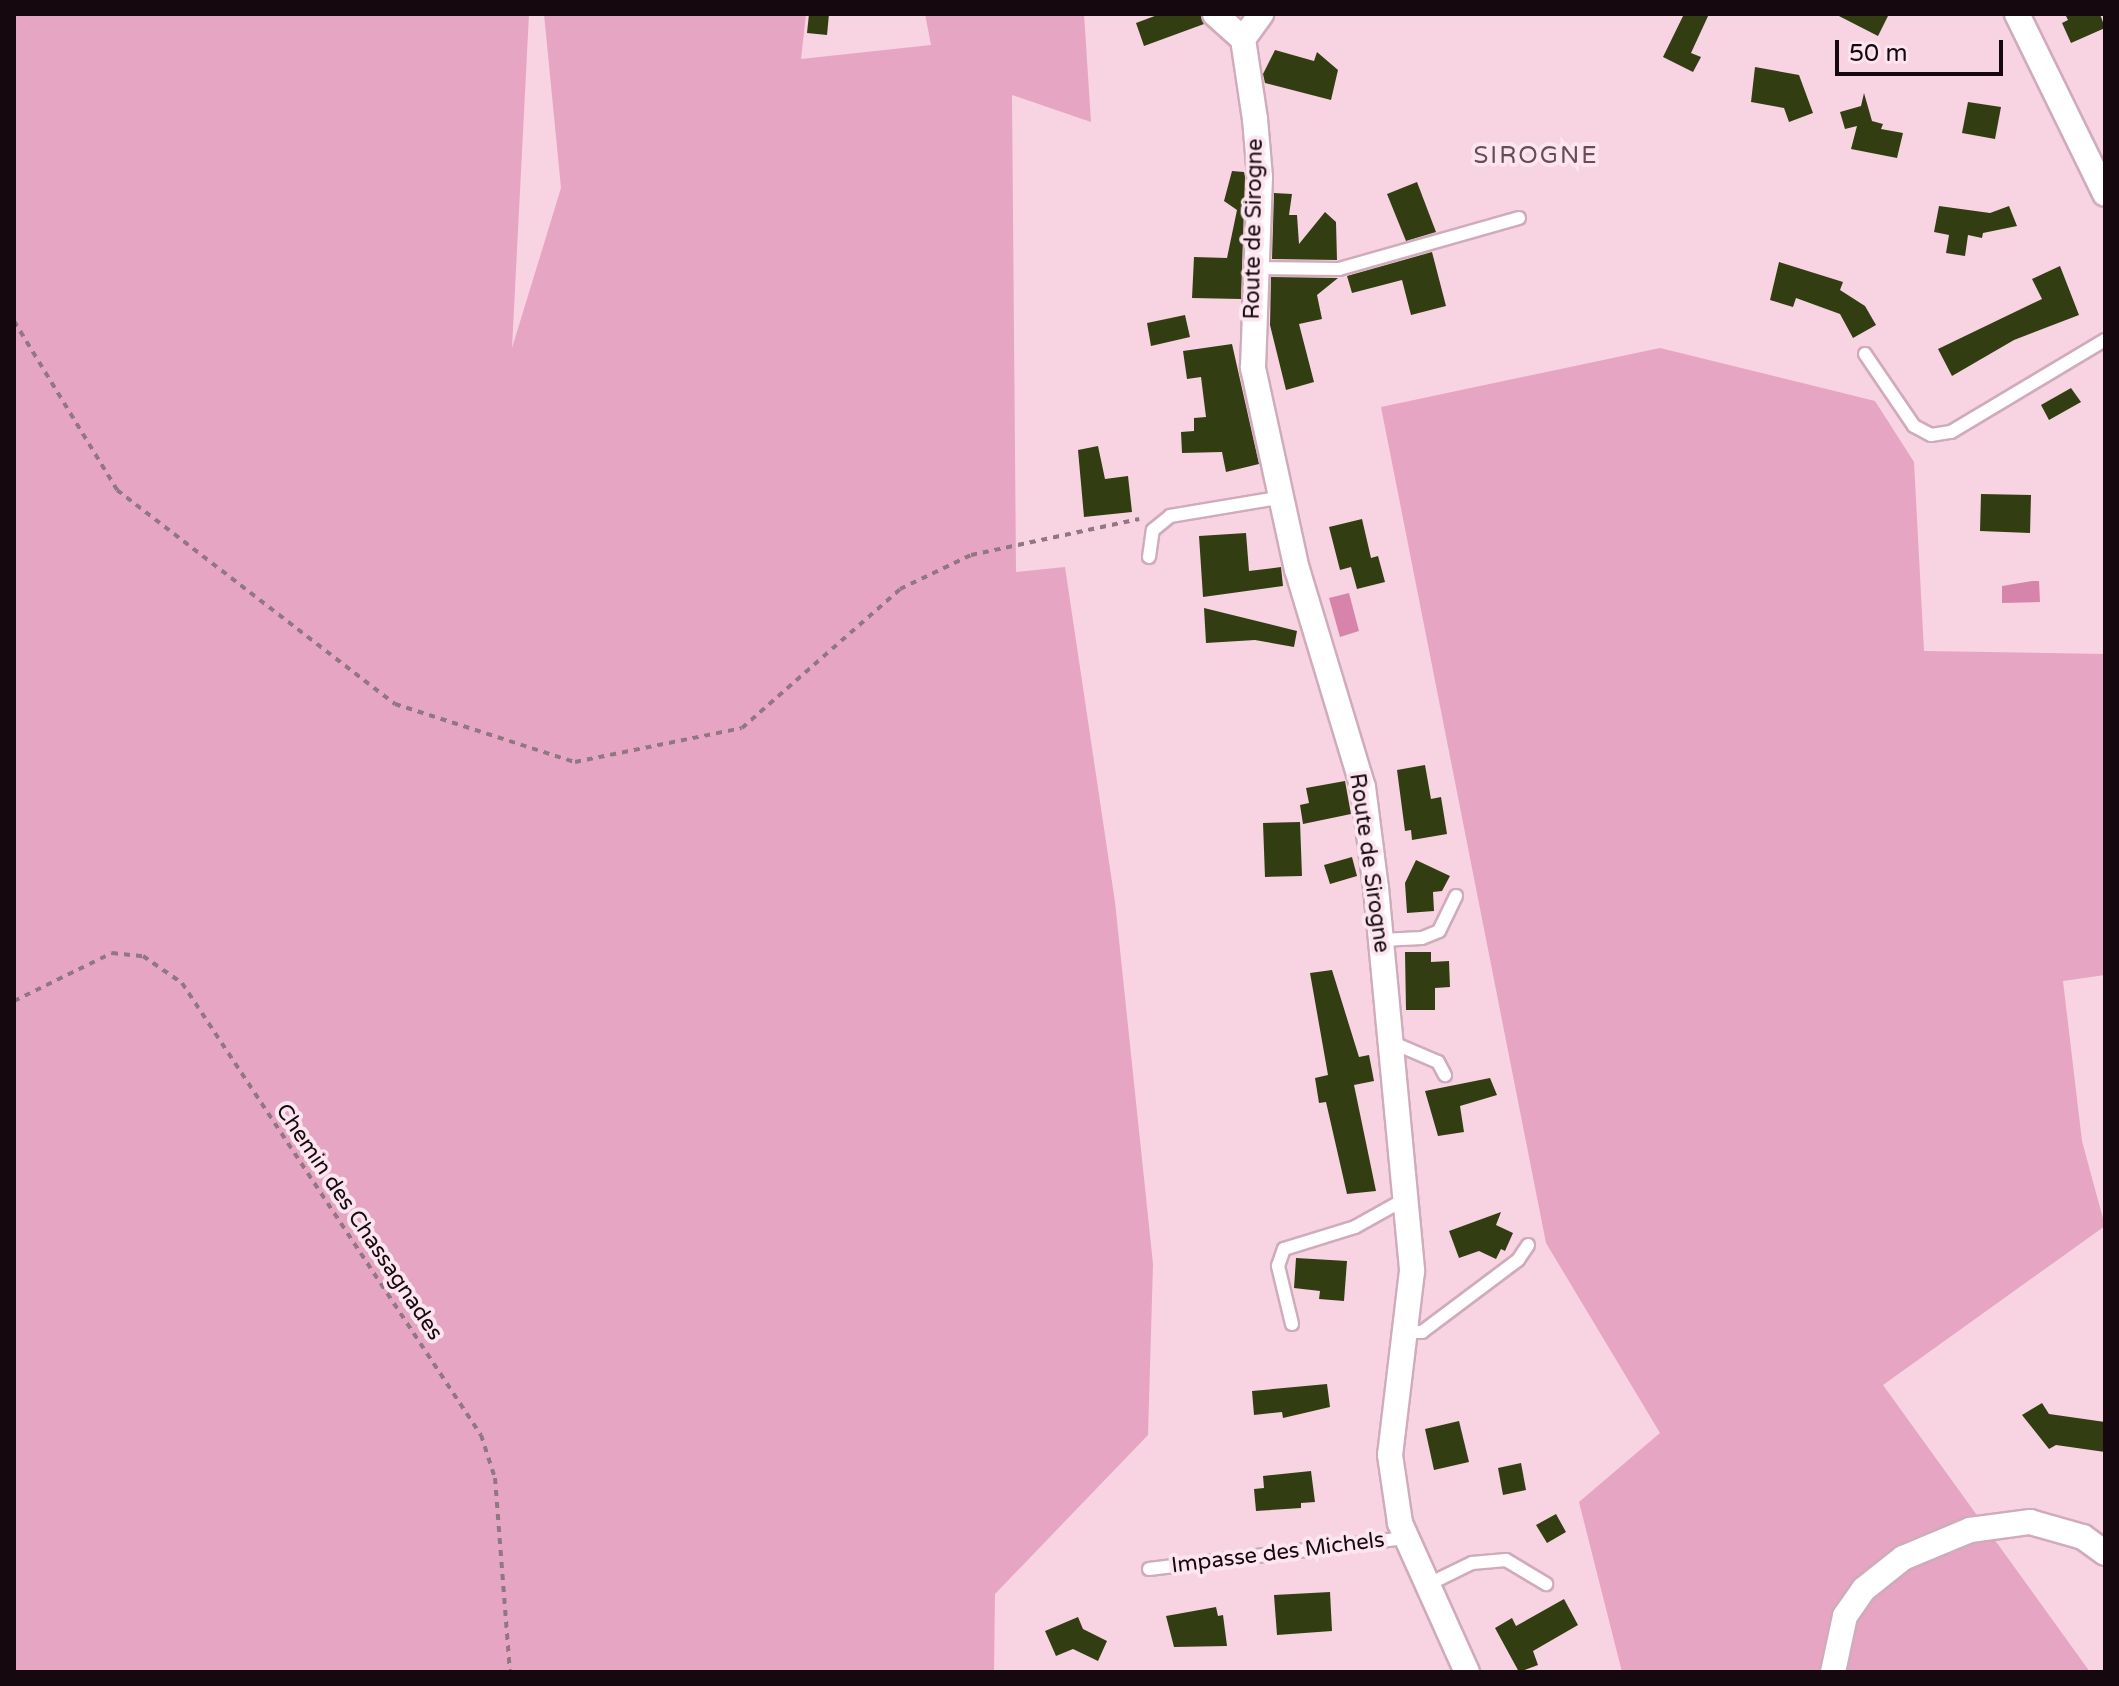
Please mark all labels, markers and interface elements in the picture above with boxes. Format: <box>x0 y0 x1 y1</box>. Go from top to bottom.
scale bar <box>1839 24 2007 74</box>
text: 50 m <box>1849 39 1907 68</box>
street label: Route de Sirogne <box>1239 138 1269 320</box>
district label: SIROGNE <box>1474 142 1598 170</box>
street label: Route de Sirogne <box>1343 772 1395 954</box>
street label: Chemin des Chassagnades <box>270 1099 448 1345</box>
street label: Impasse des Michels <box>1170 1527 1386 1579</box>

